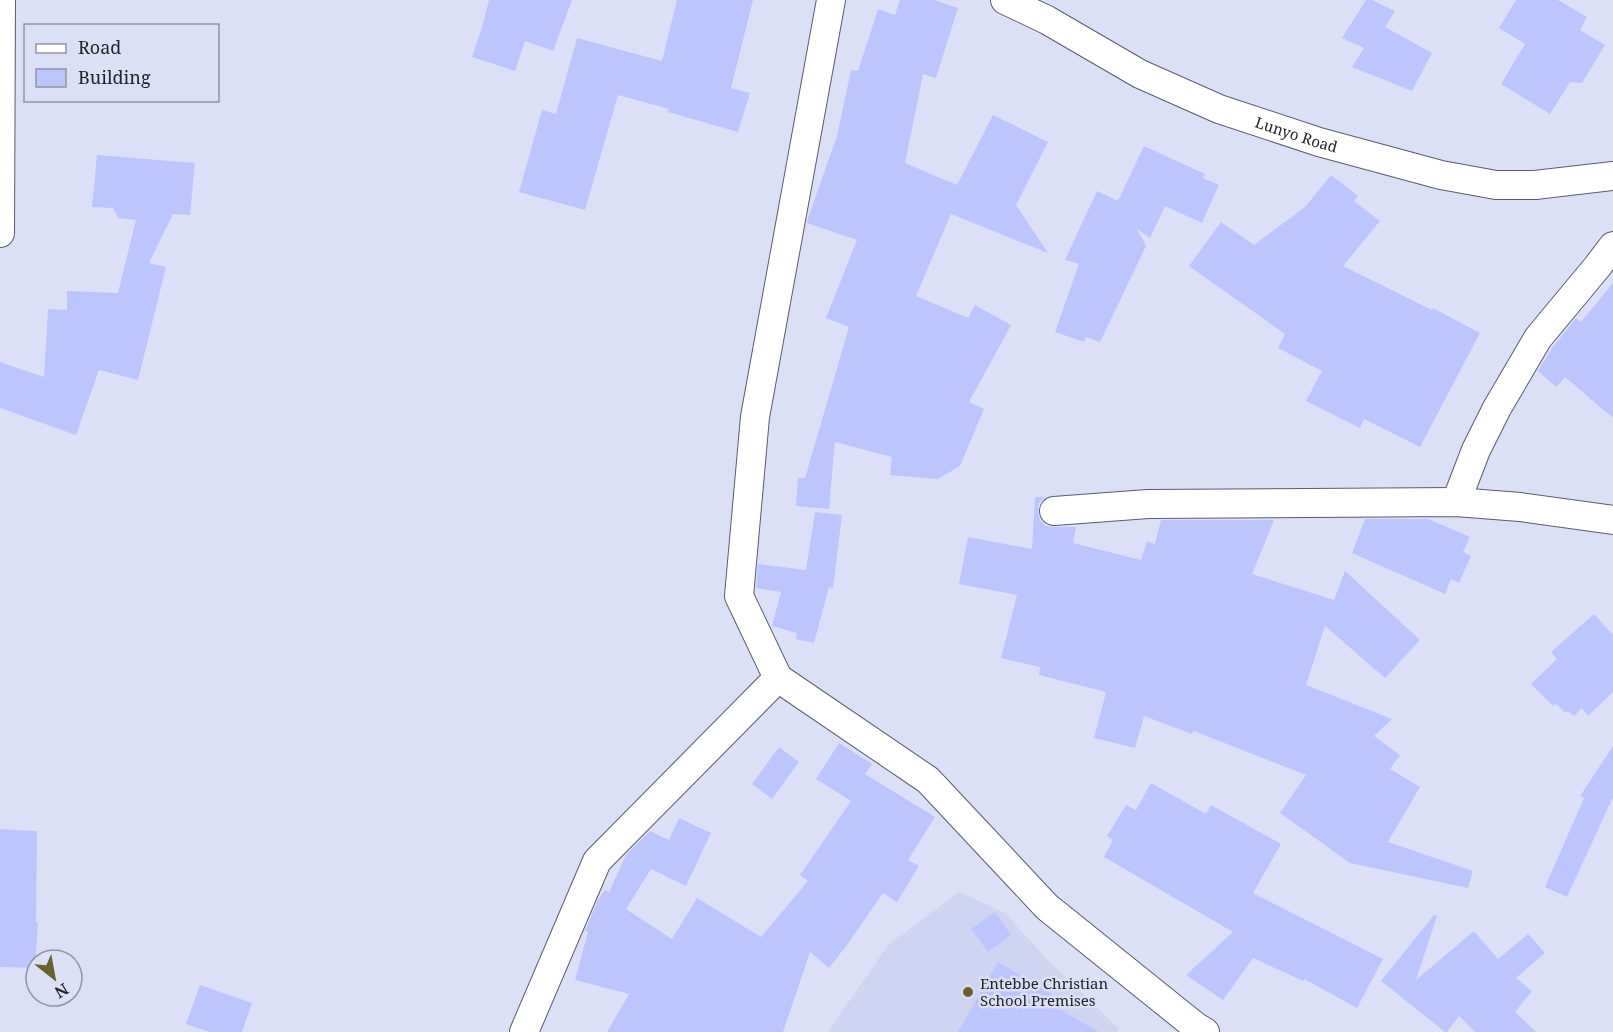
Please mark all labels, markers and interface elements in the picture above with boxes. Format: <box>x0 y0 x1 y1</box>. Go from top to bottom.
legend <box>24 24 219 102</box>
text: Road <box>78 35 121 59</box>
text: Building <box>78 65 151 89</box>
street label: Lunyo Road <box>1253 112 1340 157</box>
north arrow <box>24 948 84 1008</box>
place label: Entebbe Christian School Premises <box>980 973 1109 1010</box>
text: N <box>50 978 73 1004</box>
marker: Entebbe Christian School Premises <box>961 985 975 999</box>

